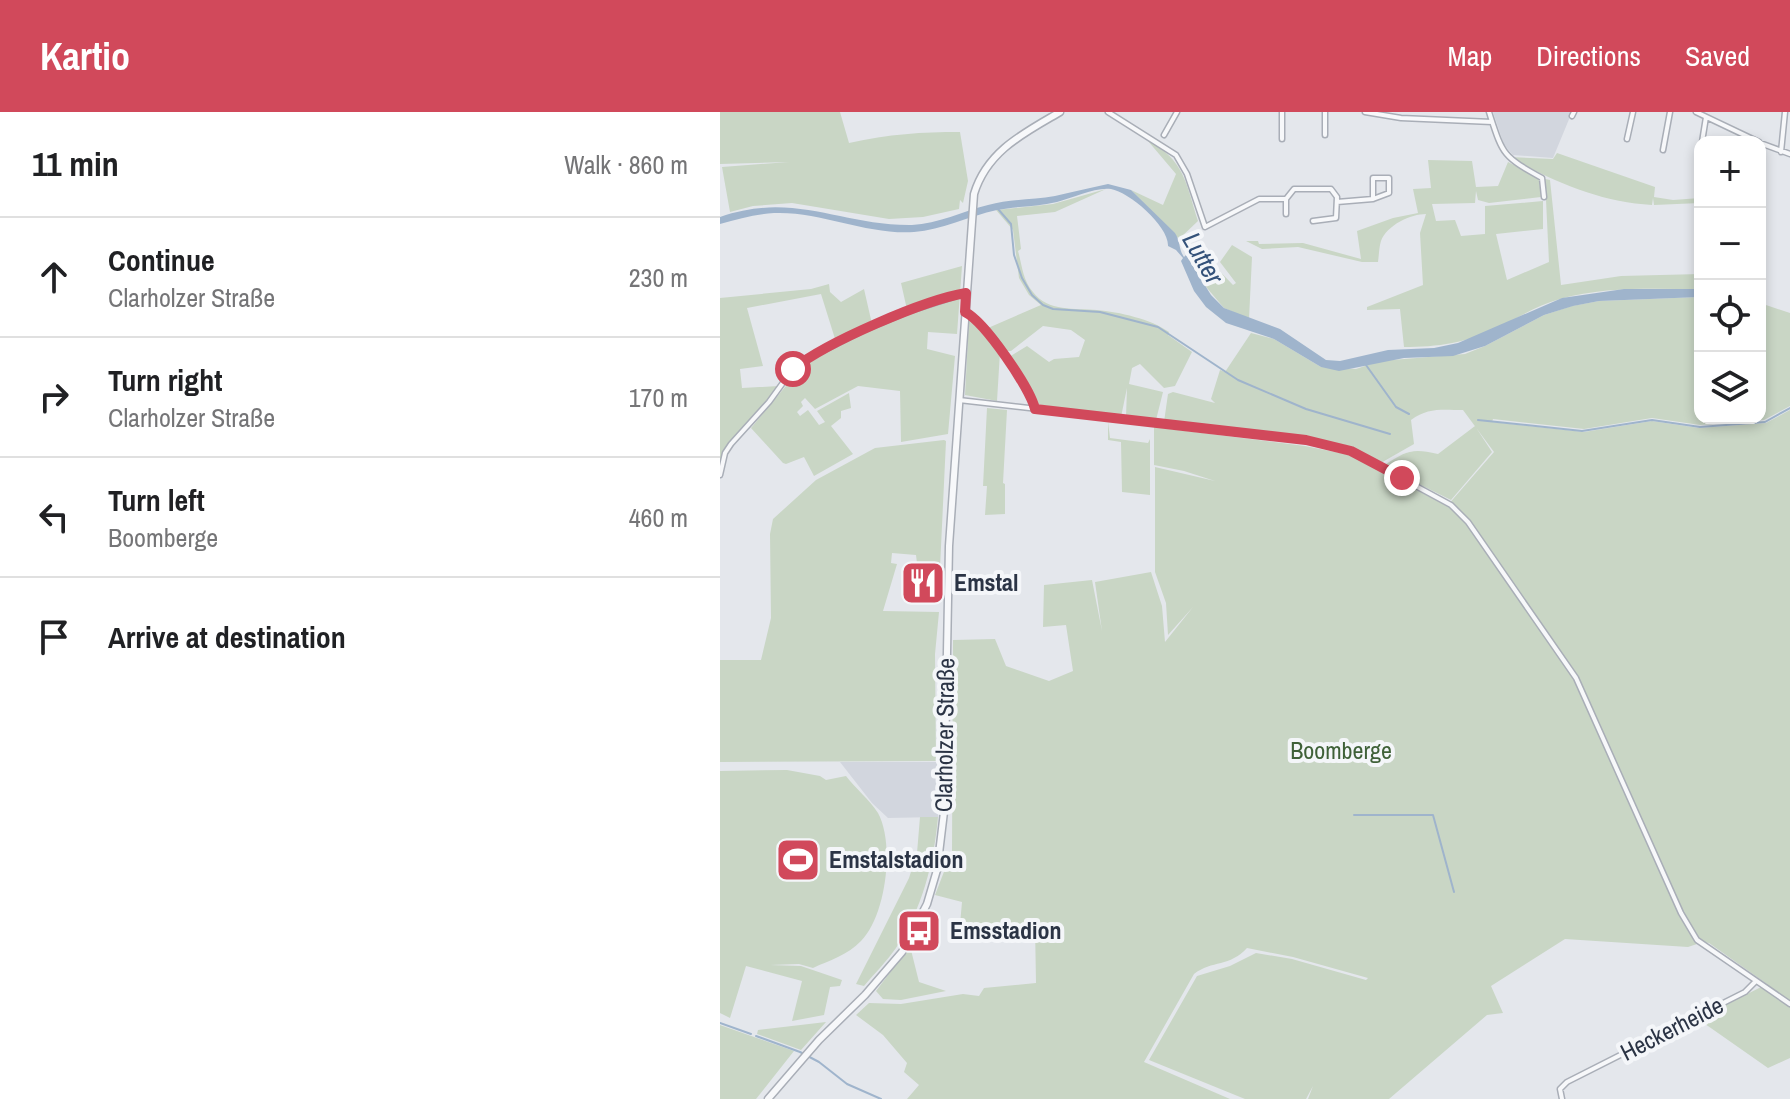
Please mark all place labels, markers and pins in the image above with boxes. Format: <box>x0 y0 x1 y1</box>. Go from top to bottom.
restaurant icon: Emstal <box>899 559 947 607</box>
place label: Emstal <box>954 566 1019 598</box>
sports icon: Emstalstadion <box>774 836 822 884</box>
place label: Emstalstadion <box>829 843 964 875</box>
bus stop icon: Emsstadion <box>895 907 943 955</box>
place label: Emsstadion <box>950 914 1062 946</box>

